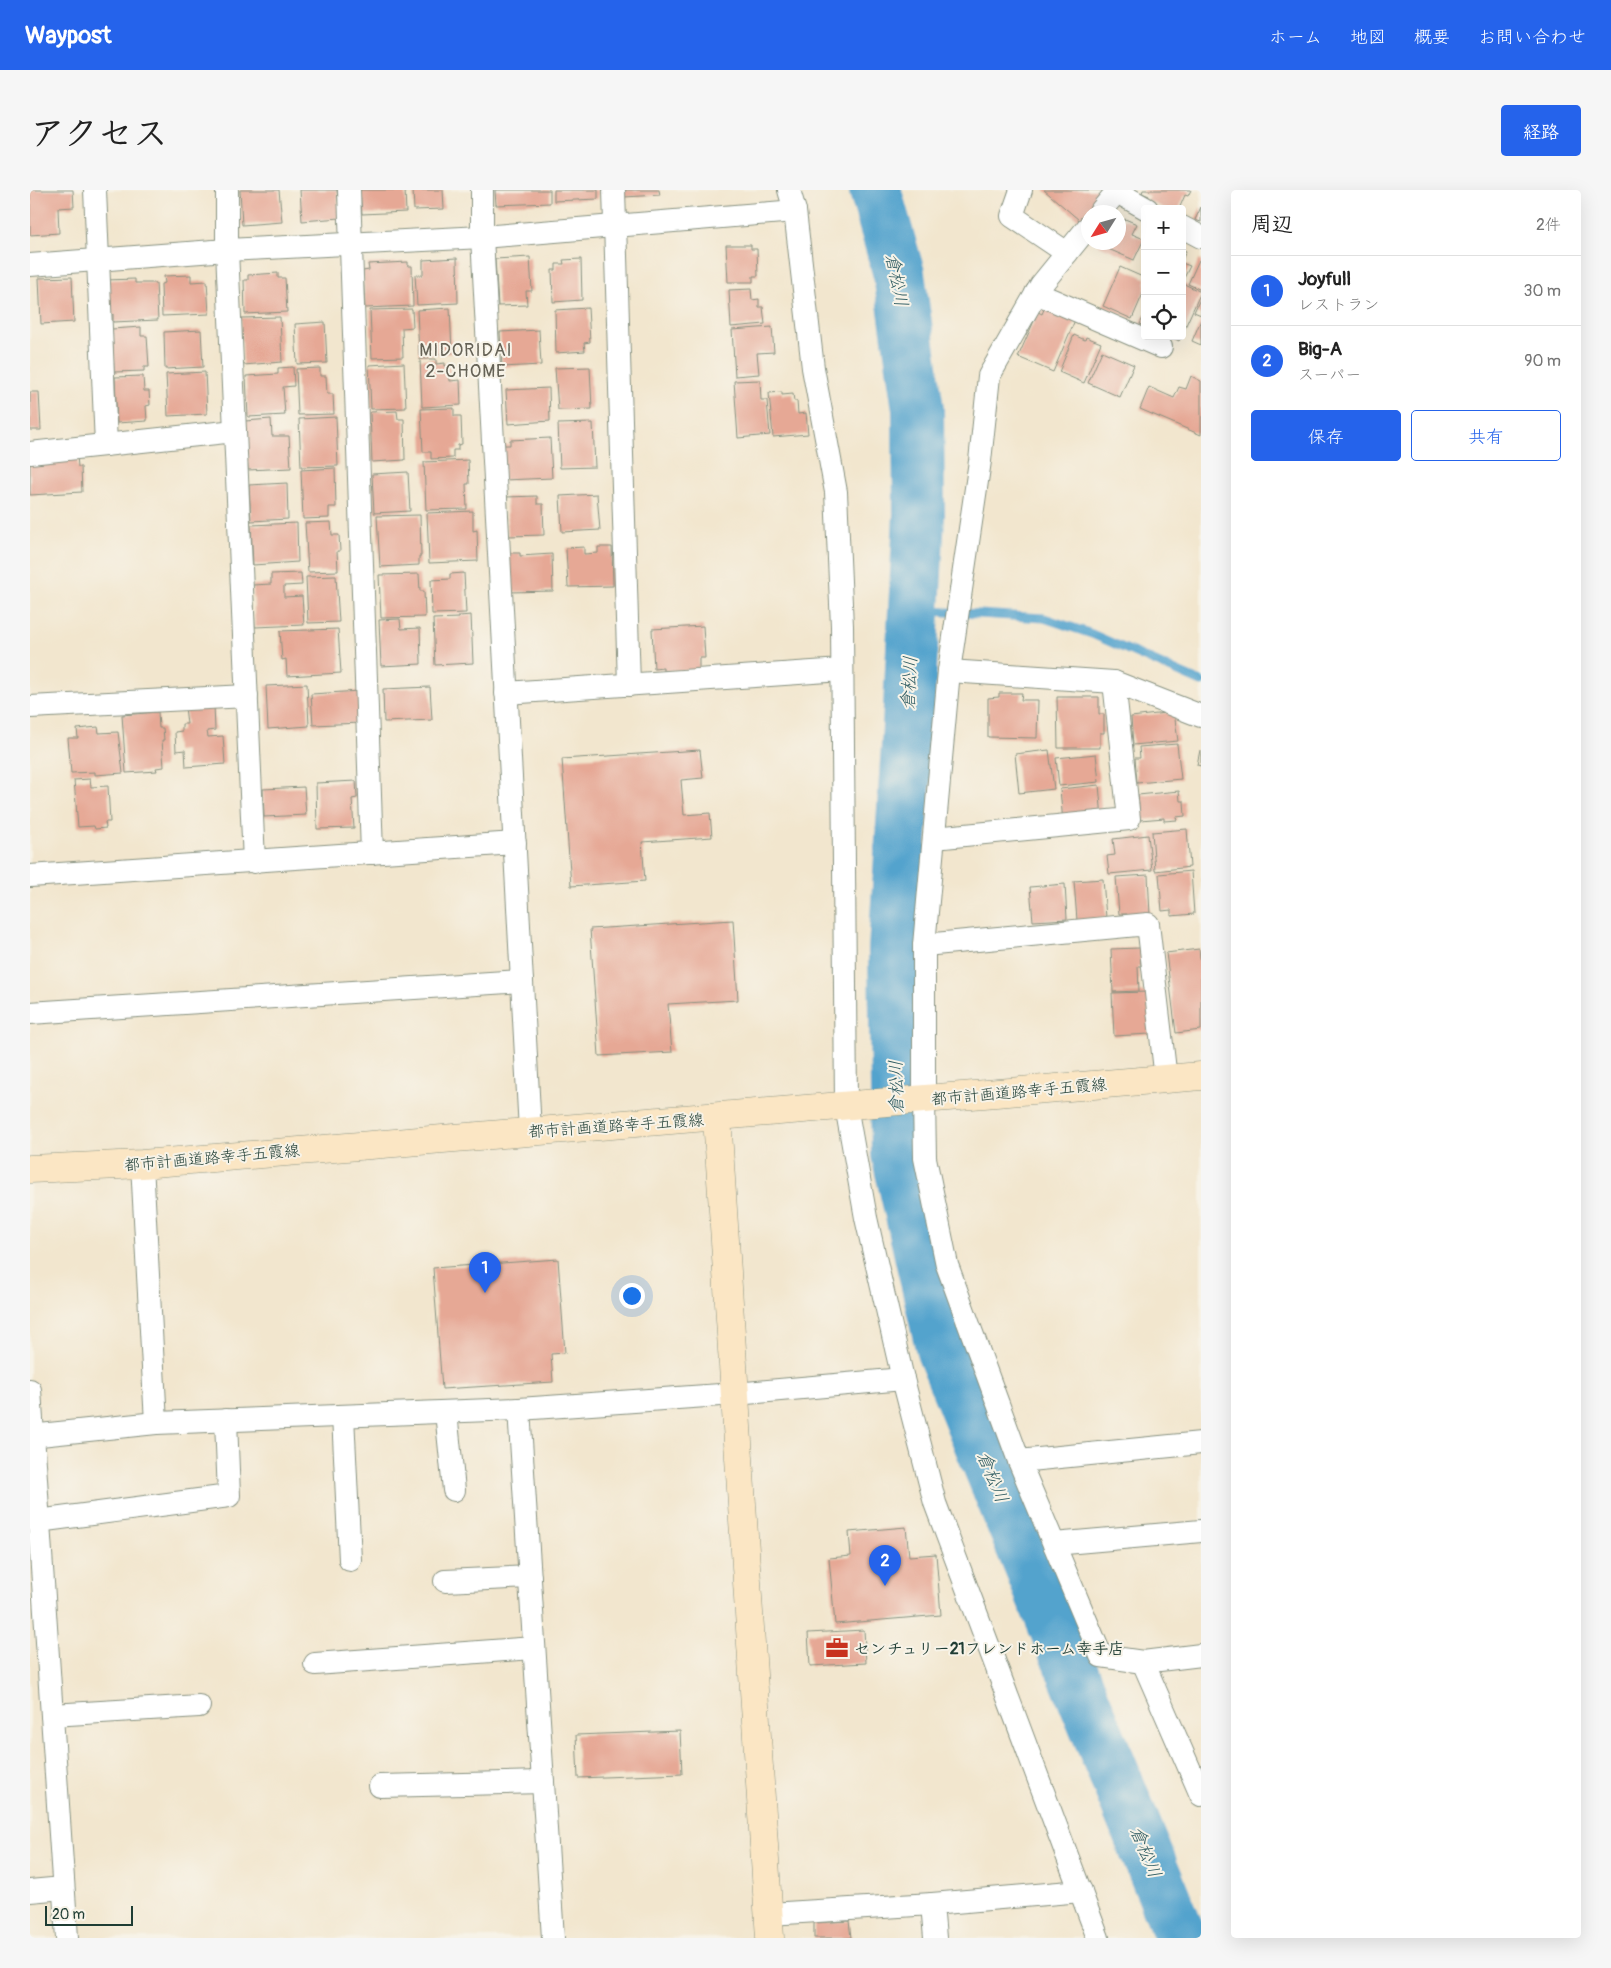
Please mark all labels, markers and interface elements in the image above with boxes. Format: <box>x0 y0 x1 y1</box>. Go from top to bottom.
text: Waypost <box>25 21 112 50</box>
text: ホーム <box>1269 26 1322 49</box>
text: 地図 <box>1350 26 1386 49</box>
text: 概要 <box>1414 26 1450 49</box>
text: お問い合わせ <box>1478 26 1586 49</box>
button: 経路 <box>1501 105 1581 156</box>
text: アクセス <box>30 112 168 156</box>
north arrow <box>1081 205 1126 250</box>
map controls <box>1141 205 1186 340</box>
button: + <box>1141 205 1186 250</box>
text: 周辺 <box>1251 211 1293 238</box>
text: 2件 <box>1536 215 1561 235</box>
button: − <box>1141 250 1186 295</box>
water label: 倉松川 <box>880 251 913 309</box>
text: Joyfull <box>1298 267 1351 291</box>
text: 1 <box>1264 281 1270 301</box>
text: 30 m <box>1523 281 1561 301</box>
button: locate <box>1141 295 1186 340</box>
text: レストラン <box>1298 295 1379 315</box>
text: Big-A <box>1298 337 1342 361</box>
district label: MIDORIDAI 2-CHOME <box>419 339 513 383</box>
text: 2 <box>1263 351 1271 371</box>
text: 90 m <box>1524 351 1561 371</box>
text: スーパー <box>1298 365 1361 385</box>
button: 保存 <box>1251 410 1401 461</box>
button: 共有 <box>1411 410 1561 461</box>
water label: 倉松川 <box>897 655 922 711</box>
water label: 倉松川 <box>885 1060 908 1114</box>
street label: 都市計画道路幸手五霞線 <box>931 1074 1108 1110</box>
street label: 都市計画道路幸手五霞線 <box>528 1110 705 1142</box>
street label: 都市計画道路幸手五霞線 <box>124 1140 301 1176</box>
pin: 1 <box>469 1252 501 1293</box>
your location <box>619 1283 645 1309</box>
water label: 倉松川 <box>972 1448 1013 1507</box>
pin: 2 <box>869 1545 901 1586</box>
office icon: センチュリー21フレンドホーム幸手店 <box>824 1635 850 1661</box>
place label: センチュリー21フレンドホーム幸手店 <box>854 1639 1124 1659</box>
water label: 倉松川 <box>1125 1823 1166 1882</box>
scale bar <box>45 1903 132 1926</box>
text: 20 m <box>52 1906 85 1923</box>

